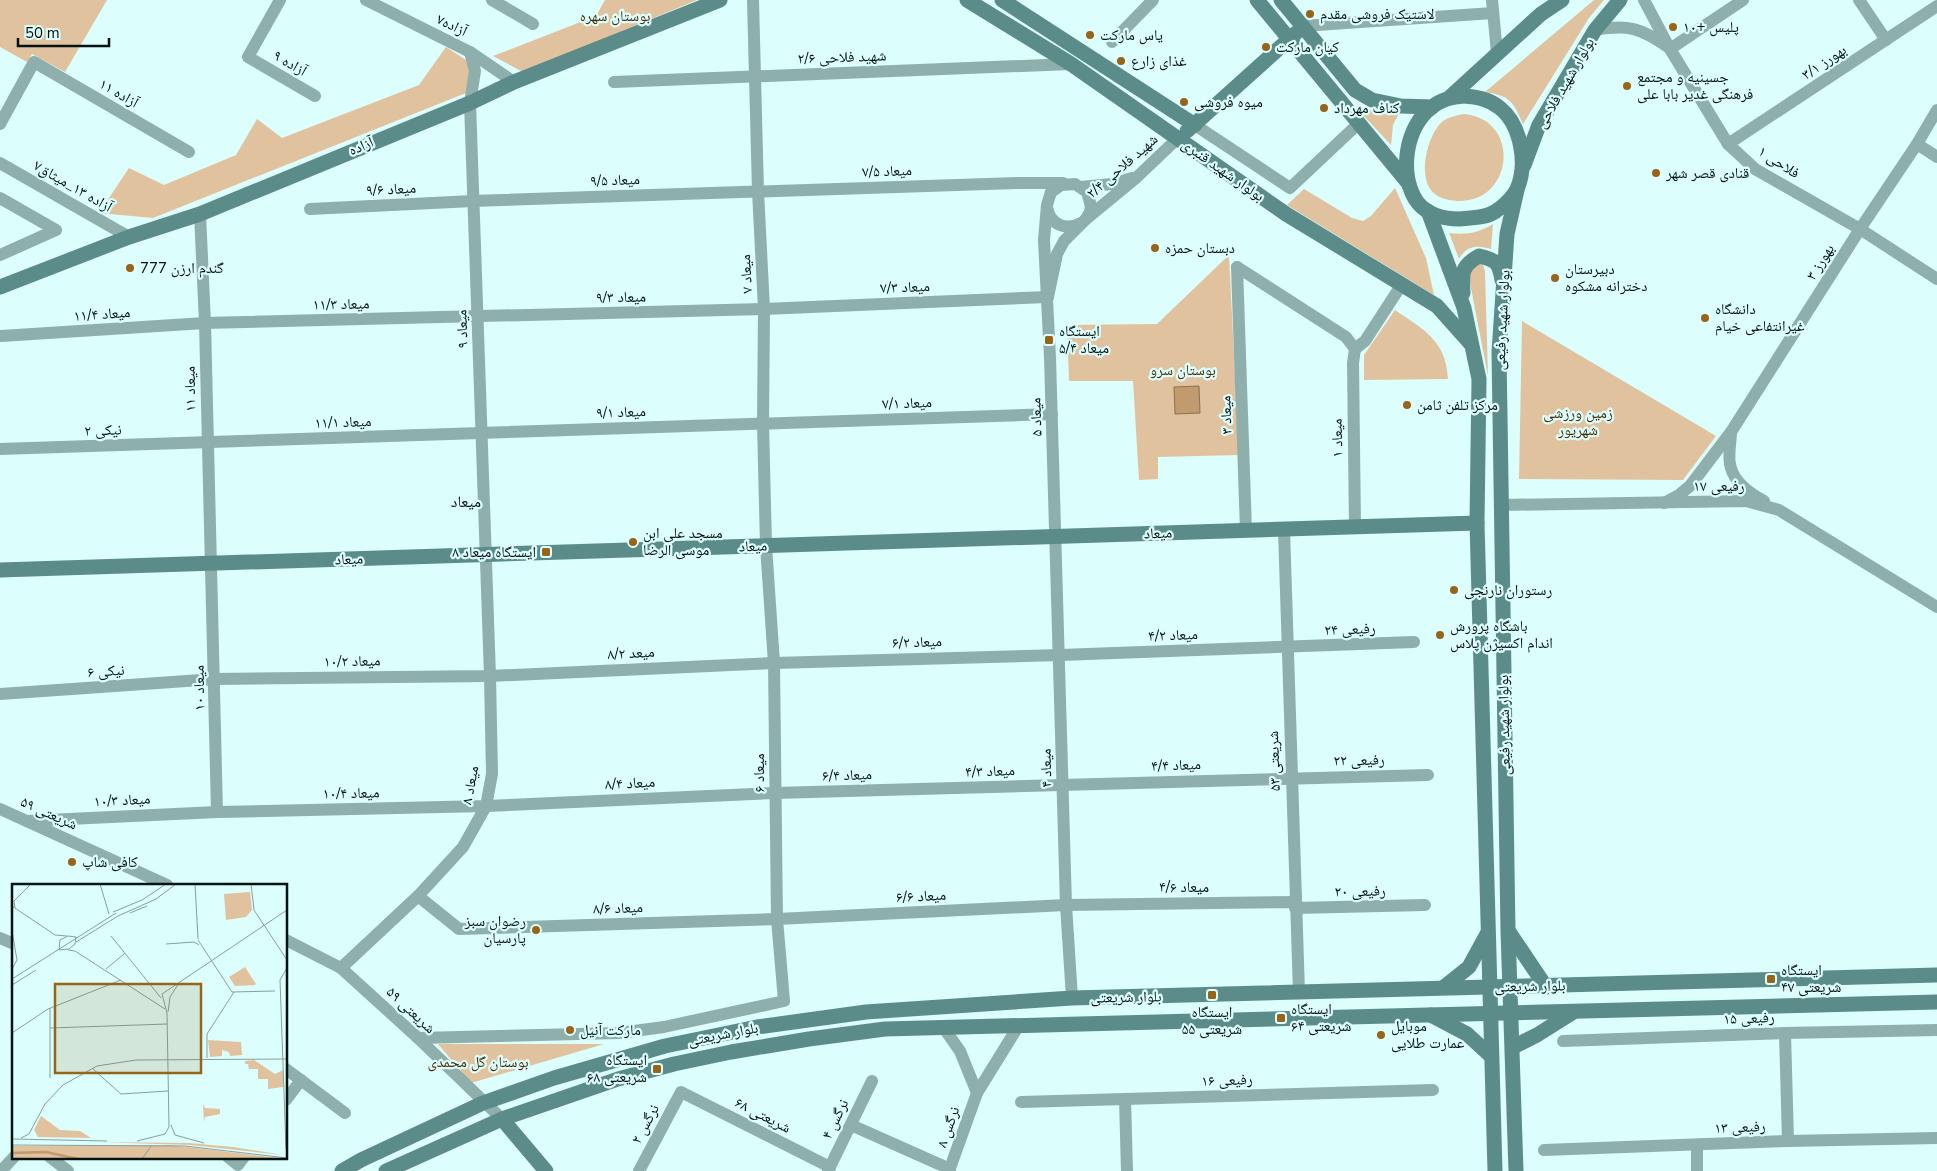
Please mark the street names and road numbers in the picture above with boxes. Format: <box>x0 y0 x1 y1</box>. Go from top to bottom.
street label: آزاده۷ <box>433 9 472 42</box>
street label: بولوار شهید فلاحی <box>1531 34 1599 132</box>
street label: بهورز ۳/۱ <box>1798 40 1850 84</box>
street label: آزاده ۹ <box>269 45 312 81</box>
street label: شهید فلاحی ۲/۶ <box>797 45 887 69</box>
street label: آزاده ۱۱ <box>96 74 143 113</box>
street label: شهید فلاحی ۲/۴ <box>1082 129 1162 203</box>
street label: آزاده <box>345 131 378 160</box>
street label: بولوار شهید قنبری <box>1178 134 1268 206</box>
street label: فلاحی ۱ <box>1754 141 1804 183</box>
street label: آزاده ۱۳_میثاق۷ <box>30 155 117 217</box>
street label: میعاد ۷/۵ <box>862 160 913 182</box>
street label: میعاد ۹/۵ <box>590 169 641 191</box>
street label: میعاد ۹/۶ <box>365 178 417 200</box>
street label: بهورز ۳ <box>1801 240 1839 284</box>
street label: میعاد ۷ <box>735 254 757 294</box>
street label: بولوار شهید رفیعی <box>1489 269 1515 371</box>
street label: میعاد ۷/۳ <box>880 276 931 298</box>
street label: میعاد ۹/۳ <box>596 287 646 307</box>
street label: میعاد ۱۱/۳ <box>312 294 370 314</box>
street label: میعاد ۱۱/۴ <box>73 302 131 326</box>
street label: میعاد ۹ <box>451 309 473 349</box>
street label: میعاد ۱۱ <box>180 366 200 412</box>
street label: میعاد ۷/۱ <box>882 392 933 414</box>
street label: میعاد ۳ <box>1215 395 1237 435</box>
street label: میعاد ۵ <box>1025 397 1047 437</box>
street label: میعاد ۹/۱ <box>596 401 647 423</box>
street label: میعاد ۱۱/۱ <box>314 411 372 433</box>
street label: میعاد ۱ <box>1327 418 1347 458</box>
street label: نیکی ۲ <box>84 419 122 441</box>
street label: رفیعی ۱۷ <box>1693 476 1745 496</box>
street label: میعاد <box>1143 523 1173 543</box>
street label: میعاد <box>738 536 768 556</box>
street label: میعاد <box>334 549 364 569</box>
street label: رفیعی ۲۴ <box>1324 618 1376 640</box>
street label: میعاد ۴/۲ <box>1148 624 1199 646</box>
street label: میعاد ۶/۲ <box>892 631 943 653</box>
street label: میعد ۸/۲ <box>607 642 655 664</box>
street label: میعاد ۱۰/۲ <box>323 651 381 671</box>
street label: نیکی ۶ <box>87 660 125 682</box>
street label: میعاد ۱۰ <box>189 665 209 711</box>
street label: بولوار شهید رفیعی <box>1493 675 1515 775</box>
street label: شریعتی ۵۳ <box>1263 730 1285 792</box>
street label: میعاد ۴ <box>1036 748 1056 788</box>
street label: رفیعی ۲۲ <box>1333 750 1385 770</box>
street label: میعاد ۶ <box>749 753 769 793</box>
street label: میعاد ۴/۴ <box>1151 754 1202 776</box>
street label: میعاد ۴/۳ <box>965 760 1016 782</box>
street label: میعاد ۸ <box>456 764 484 806</box>
street label: میعاد ۶/۴ <box>822 764 873 786</box>
street label: میعاد ۸/۴ <box>604 772 656 794</box>
street label: میعاد ۱۰/۴ <box>322 783 380 803</box>
street label: میعاد ۱۰/۳ <box>93 789 151 811</box>
street label: شریعتی ۵۹ <box>17 792 81 834</box>
street label: میعاد ۴/۶ <box>1159 877 1209 897</box>
street label: رفیعی ۲۰ <box>1334 881 1386 901</box>
street label: میعاد ۶/۶ <box>895 885 947 907</box>
street label: میعاد ۸/۶ <box>593 897 644 919</box>
street label: بلوار شریعتی <box>1494 975 1566 997</box>
street label: شریعتی ۵۹ <box>382 982 440 1038</box>
street label: بلوار شریعتی <box>1090 986 1162 1008</box>
street label: رفیعی ۱۵ <box>1723 1007 1775 1029</box>
street label: بلوار شریعتی <box>686 1017 760 1051</box>
street label: رفیعی ۱۶ <box>1201 1069 1253 1091</box>
street label: شریعتی ۶۸ <box>732 1092 795 1138</box>
street label: نرگس ۴ <box>817 1096 853 1142</box>
street label: نرگس ۲ <box>626 1101 664 1147</box>
street label: نرگس ۸ <box>932 1104 964 1150</box>
street label: رفیعی ۱۳ <box>1714 1116 1766 1138</box>

